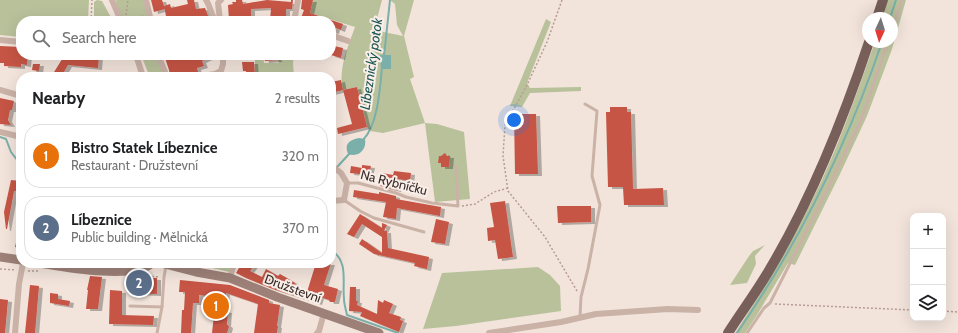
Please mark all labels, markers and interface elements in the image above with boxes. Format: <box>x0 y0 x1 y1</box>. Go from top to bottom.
north arrow <box>862 12 898 48</box>
search box <box>16 16 336 60</box>
water label: Líbeznický potok <box>356 16 386 111</box>
icon: search <box>30 27 52 49</box>
text: Search here <box>62 29 137 47</box>
text: Nearby <box>32 88 85 108</box>
text: 2 results <box>275 90 320 106</box>
your location <box>504 110 524 130</box>
text: Bistro Statek Líbeznice <box>71 139 218 157</box>
text: 1 <box>44 148 48 164</box>
text: 320 m <box>282 148 319 164</box>
text: Restaurant · Družstevní <box>71 157 198 173</box>
street label: Na Rybníčku <box>359 166 429 198</box>
text: Líbeznice <box>71 211 132 229</box>
map controls <box>910 213 946 321</box>
button: + <box>910 213 946 249</box>
text: 2 <box>43 220 49 236</box>
text: 370 m <box>282 220 319 236</box>
text: Public building · Mělnická <box>71 229 208 245</box>
button: − <box>910 249 946 285</box>
pin: 2 <box>126 268 152 298</box>
street label: Družstevní <box>262 270 324 306</box>
button: layers <box>910 285 946 321</box>
pin: 1 <box>203 291 229 321</box>

